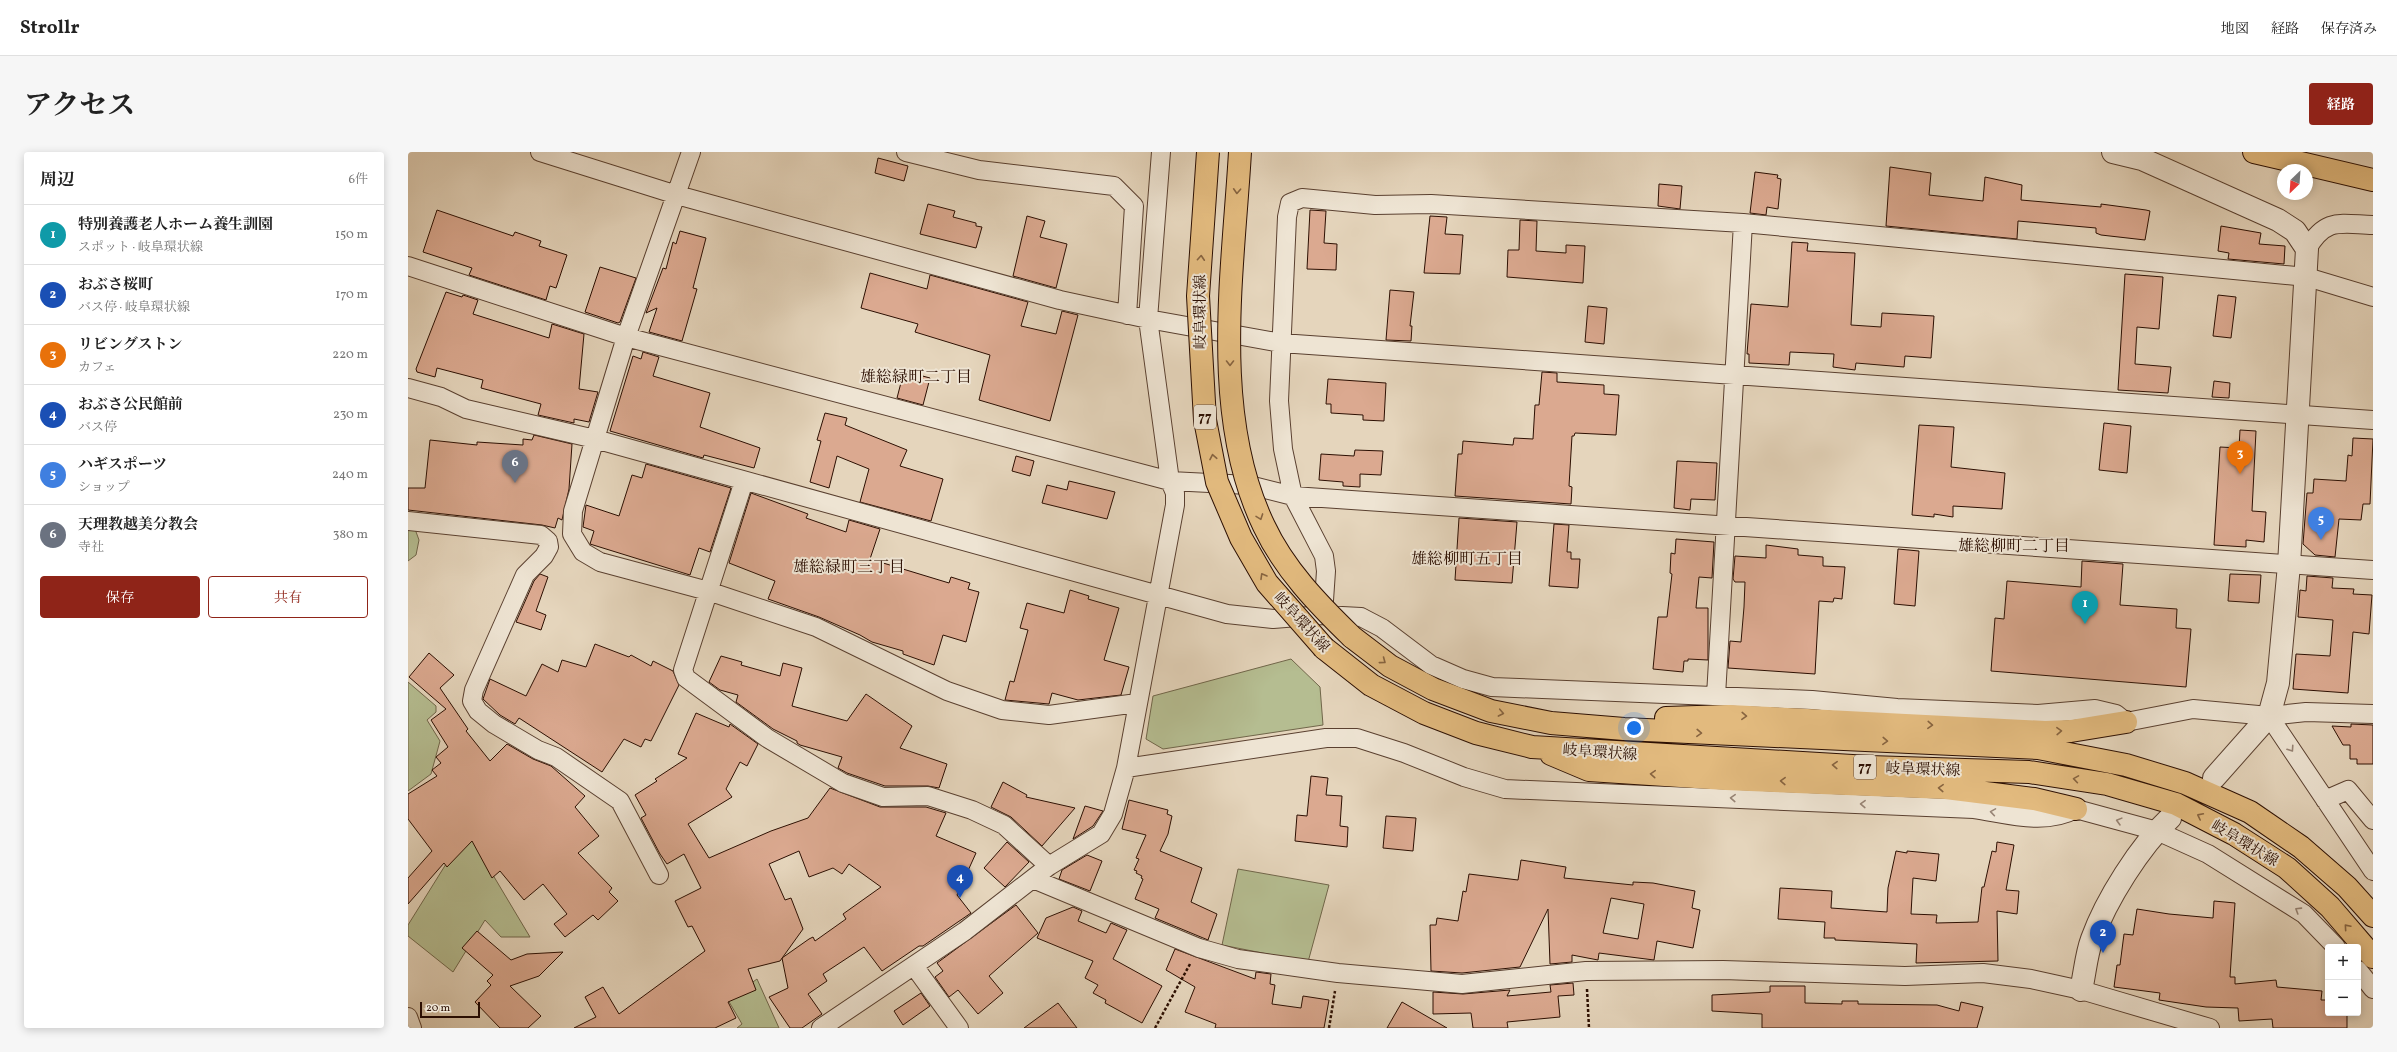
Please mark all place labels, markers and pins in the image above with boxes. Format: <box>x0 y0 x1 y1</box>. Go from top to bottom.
pin: 3 <box>2227 441 2253 474</box>
pin: 6 <box>502 450 528 483</box>
pin: 5 <box>2308 507 2334 540</box>
pin: 1 <box>2072 591 2098 624</box>
pin: 4 <box>947 865 973 898</box>
pin: 2 <box>2090 920 2116 953</box>

